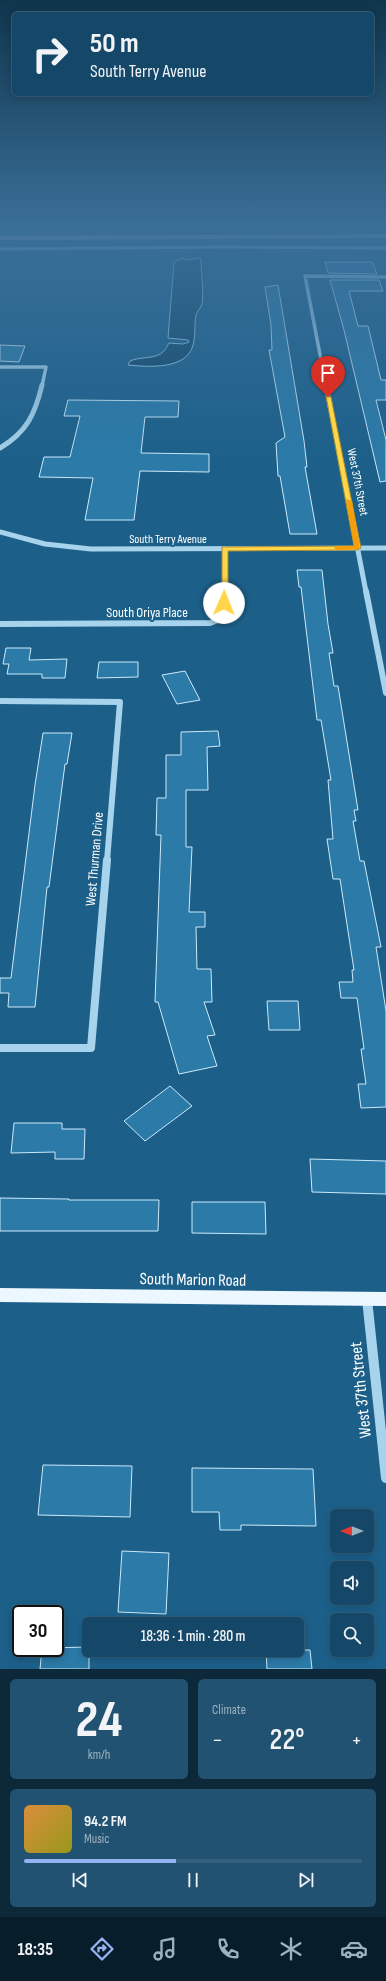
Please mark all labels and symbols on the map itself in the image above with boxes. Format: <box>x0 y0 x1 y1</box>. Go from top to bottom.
pin <box>311 356 345 397</box>
street label: West 37th Street <box>344 447 371 517</box>
street label: South Terry Avenue <box>129 532 207 547</box>
position arrow <box>203 582 245 624</box>
street label: South Oriya Place <box>106 604 188 621</box>
street label: West Thurman Drive <box>82 811 107 907</box>
street label: South Marion Road <box>139 1269 246 1291</box>
street label: West 37th Street <box>346 1341 376 1439</box>
north arrow <box>330 1509 374 1553</box>
speed limit sign: 30 <box>12 1605 64 1657</box>

